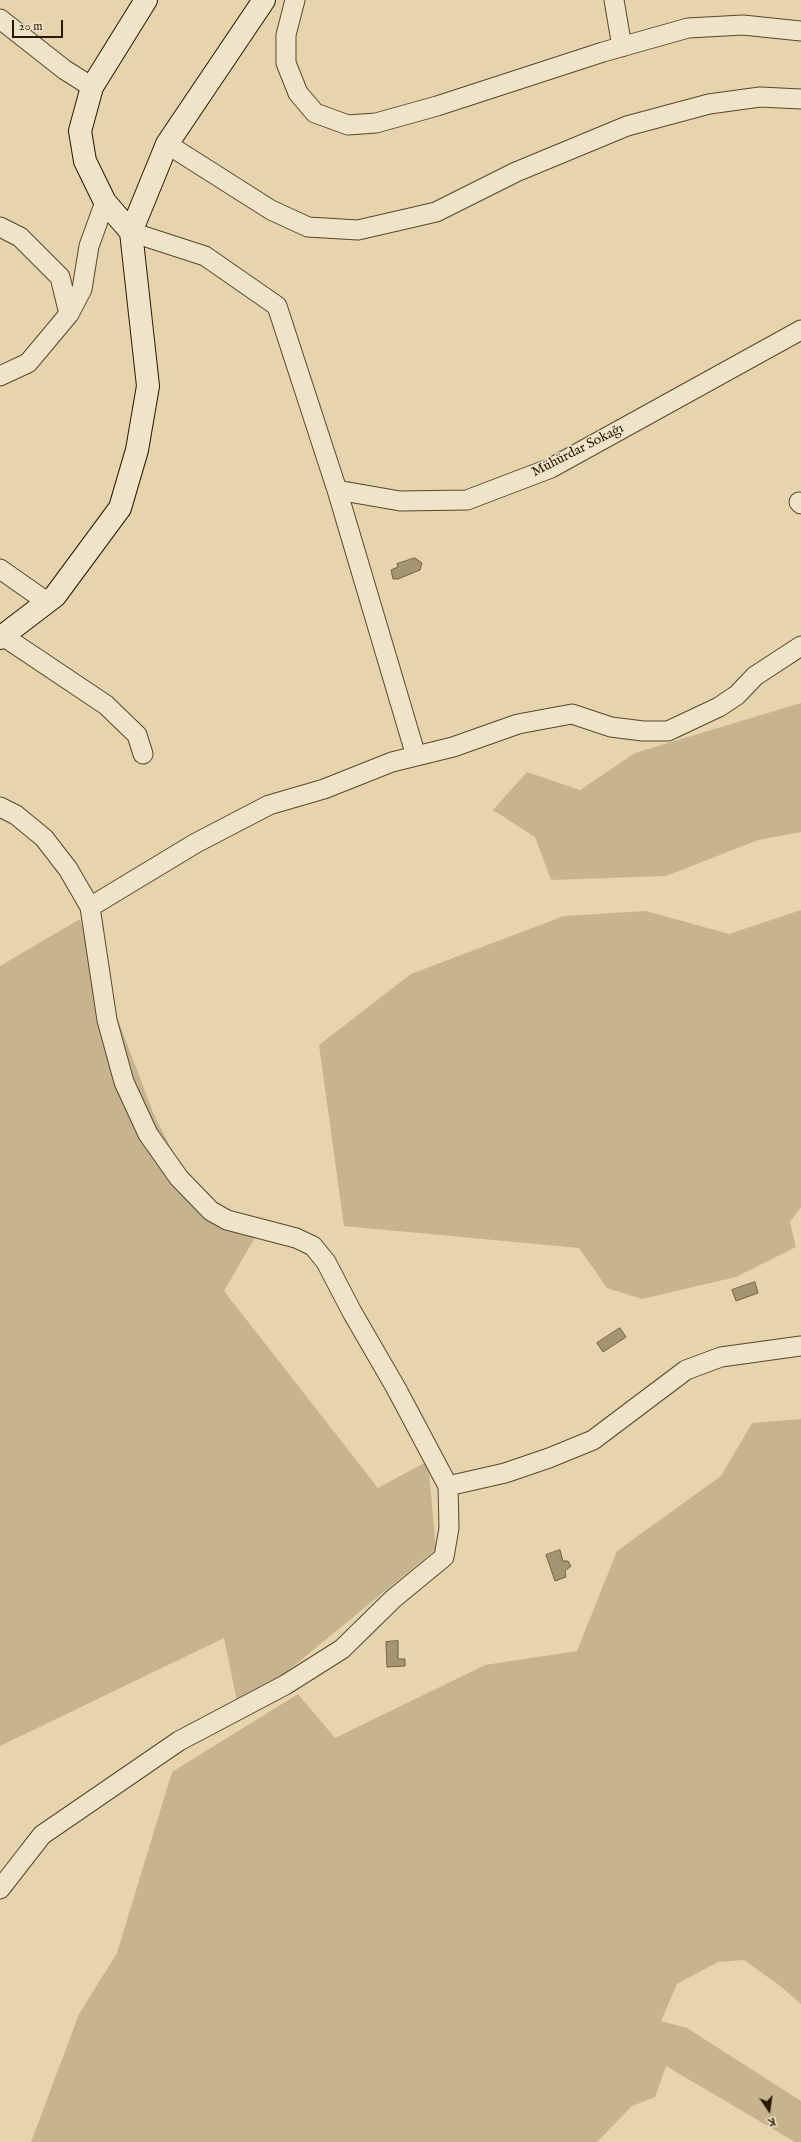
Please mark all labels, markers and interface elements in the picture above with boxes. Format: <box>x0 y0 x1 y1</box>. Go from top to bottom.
scale bar <box>14 12 65 38</box>
text: 20 m <box>19 19 42 34</box>
street label: Mühürdar Sokağı <box>529 421 627 481</box>
north arrow <box>749 2090 789 2130</box>
text: K <box>766 2114 777 2129</box>

